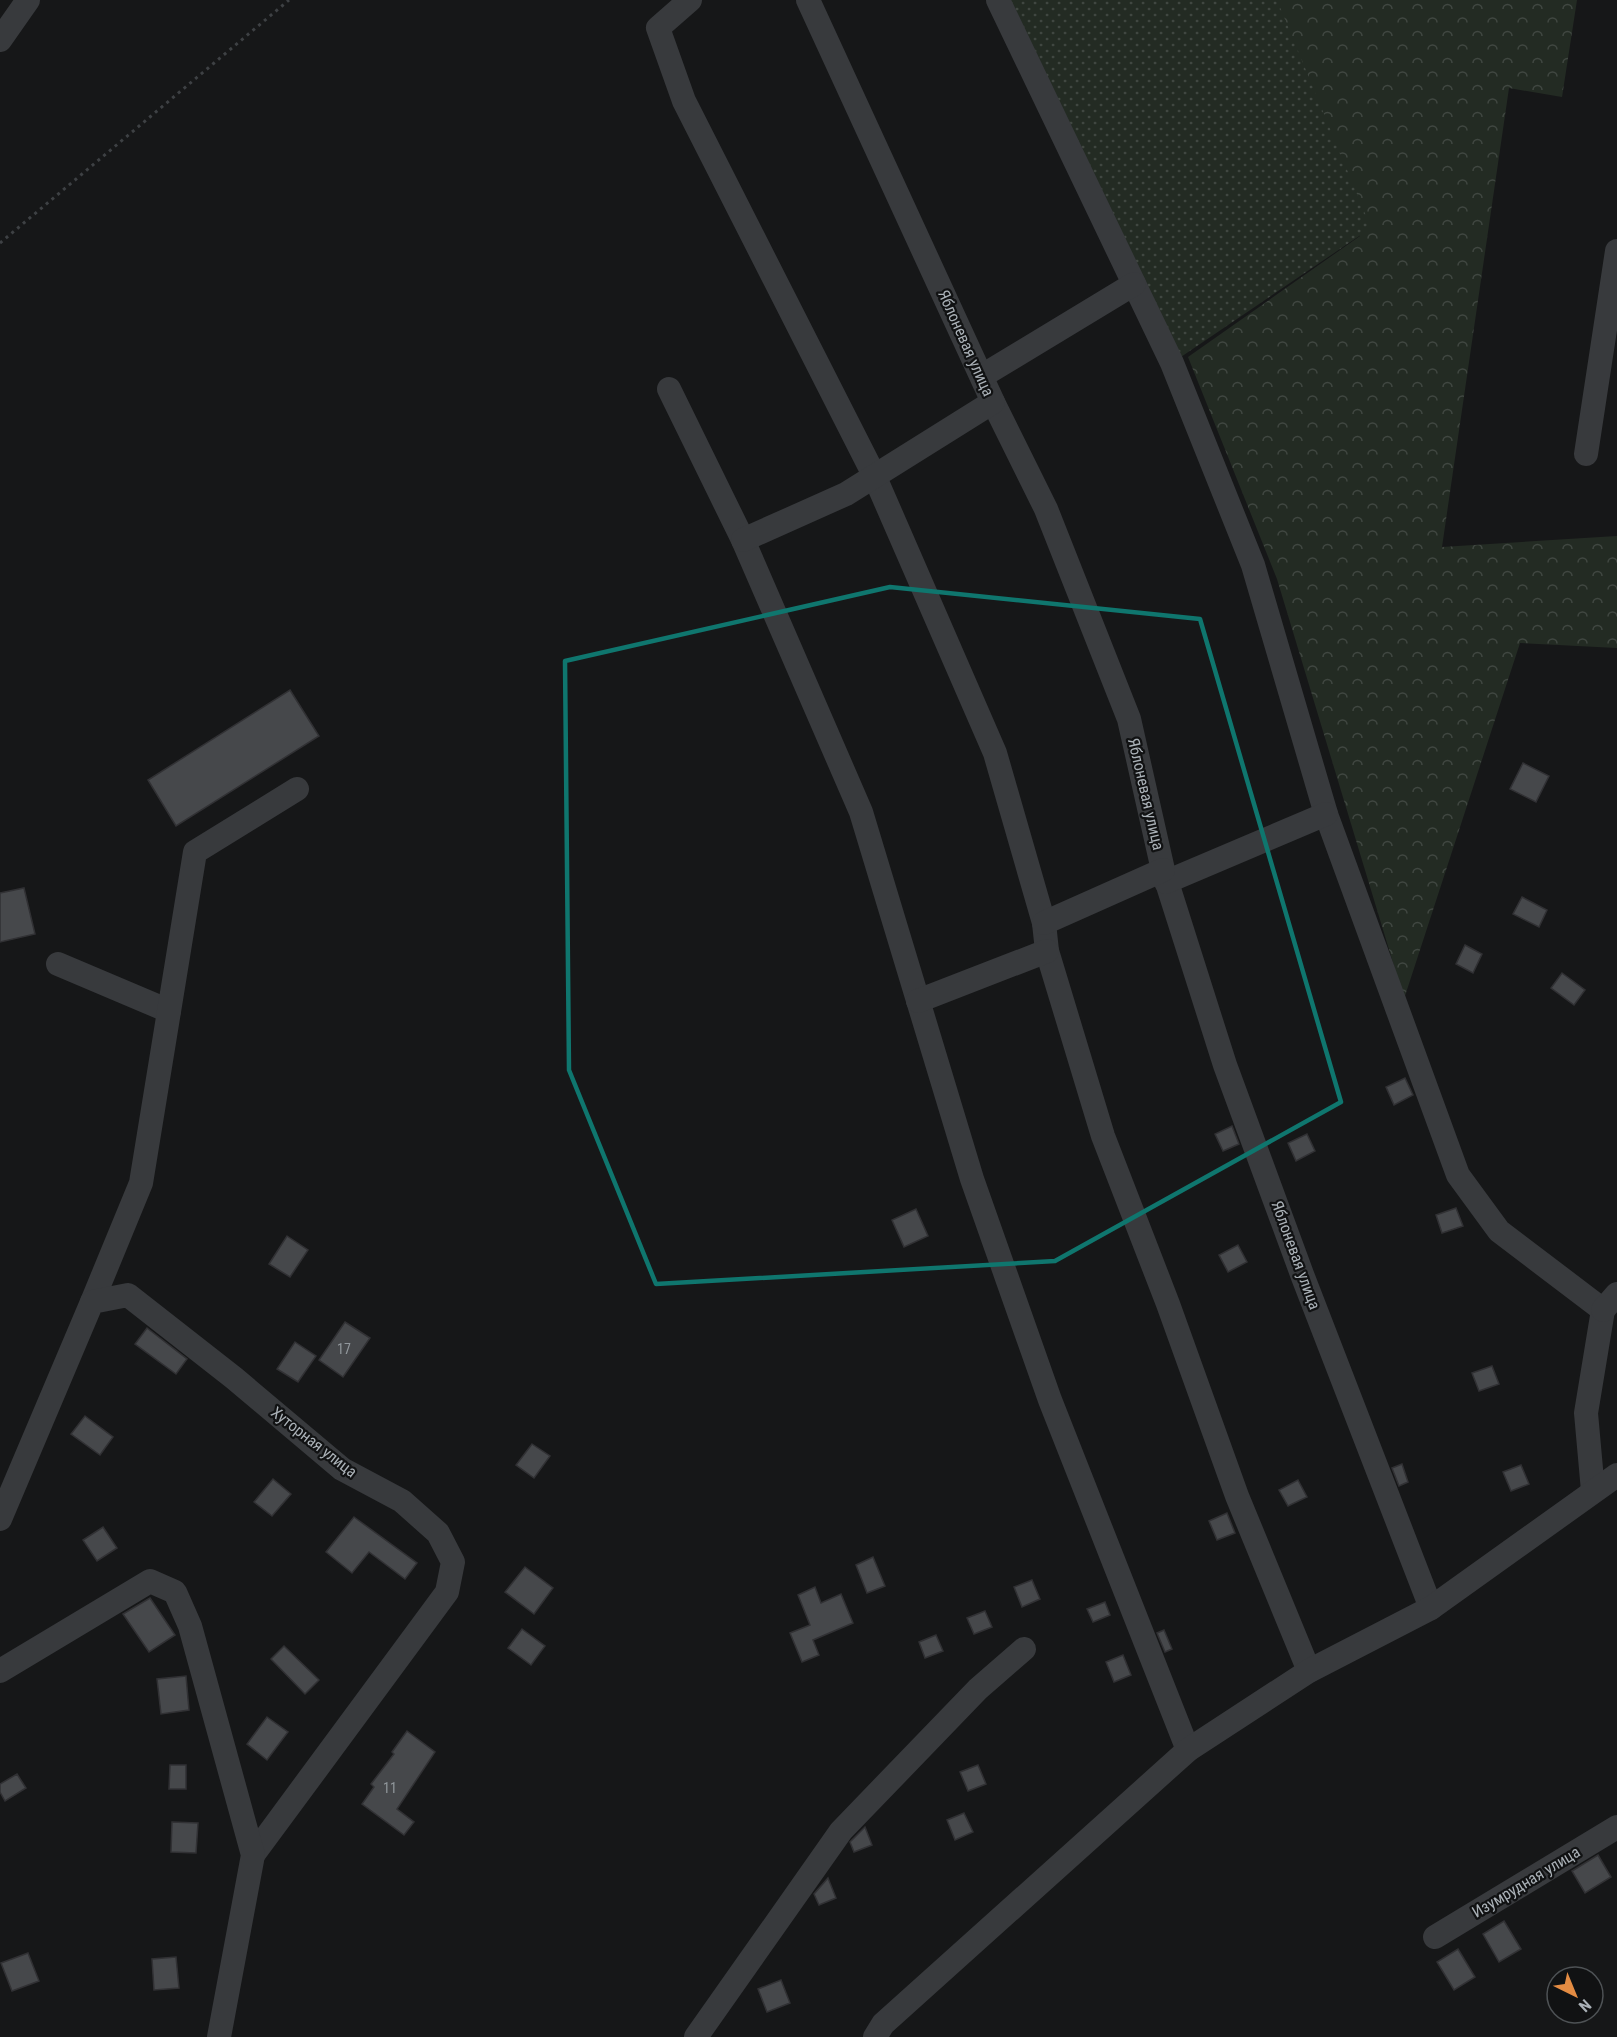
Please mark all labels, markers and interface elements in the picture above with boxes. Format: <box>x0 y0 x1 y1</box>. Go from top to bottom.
street label: Яблоневая улица <box>934 287 998 399</box>
street label: Яблоневая улица <box>1124 736 1168 852</box>
street label: Яблоневая улица <box>1268 1198 1324 1312</box>
house number: 17 <box>337 1341 351 1357</box>
street label: Хуторная улица <box>267 1403 361 1481</box>
house number: 11 <box>383 1780 397 1796</box>
street label: Изумрудная улица <box>1469 1842 1583 1922</box>
north arrow <box>1545 1965 1605 2025</box>
text: N <box>1575 1995 1595 2016</box>

